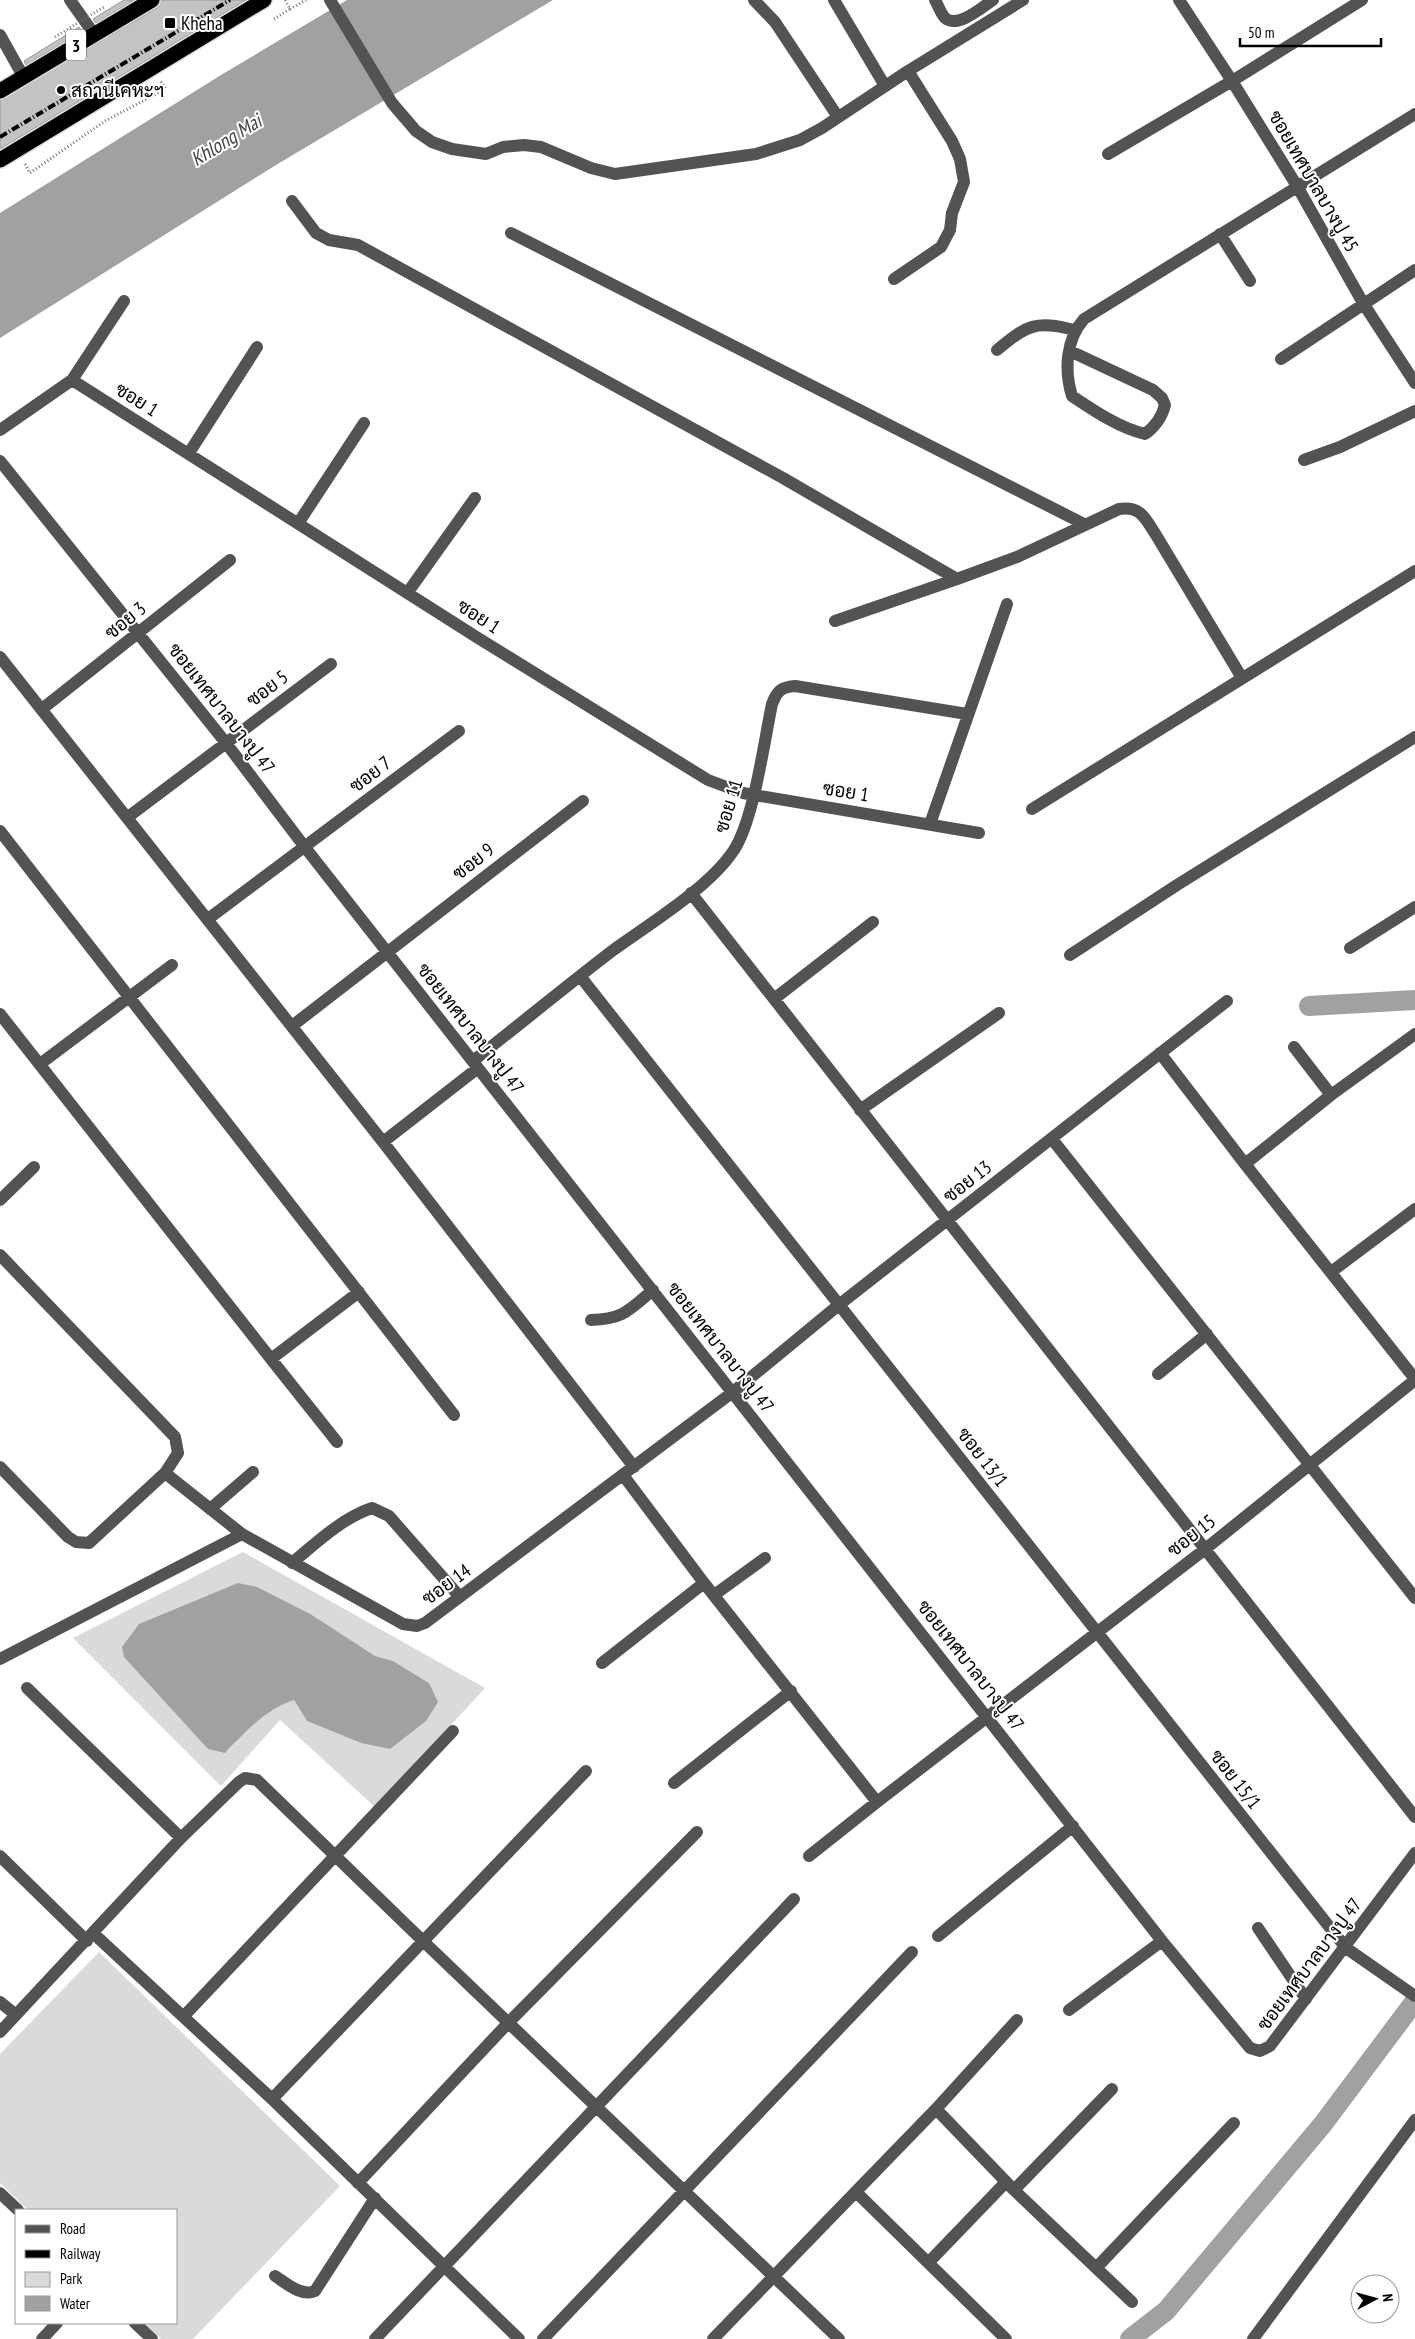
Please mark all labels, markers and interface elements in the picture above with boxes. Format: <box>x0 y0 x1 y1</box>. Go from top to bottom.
place label: Kheha <box>181 11 223 35</box>
scale bar <box>1240 15 1381 47</box>
marker: Kheha <box>163 16 177 30</box>
text: 50 m <box>1248 23 1274 42</box>
road number: 3 <box>66 30 86 60</box>
place label: สถานีเคหะฯ <box>71 78 164 102</box>
marker: สถานีเคหะฯ <box>55 84 67 96</box>
street label: ซอยเทศบาลบางปู 45 <box>1262 106 1364 257</box>
water label: Khlong Mai <box>186 107 269 172</box>
street label: ซอย 1 <box>111 377 163 421</box>
street label: ซอย 1 <box>453 593 505 639</box>
street label: ซอย 3 <box>99 596 151 644</box>
street label: ซอยเทศบาลบางปู 47 <box>162 638 281 780</box>
street label: ซอย 5 <box>241 664 293 712</box>
street label: ซอย 7 <box>344 750 396 798</box>
street label: ซอย 11 <box>709 776 747 836</box>
street label: ซอย 1 <box>821 776 871 806</box>
street label: ซอย 9 <box>447 837 499 885</box>
street label: ซอยเทศบาลบางปู 47 <box>411 958 530 1100</box>
street label: ซอย 13 <box>938 1155 996 1207</box>
street label: ซอยเทศบาลบางปู 47 <box>661 1277 780 1419</box>
street label: ซอย 13/1 <box>952 1422 1014 1492</box>
street label: ซอย 15 <box>1162 1509 1220 1561</box>
street label: ซอย 14 <box>417 1558 476 1610</box>
street label: ซอยเทศบาลบางปู 47 <box>911 1595 1030 1737</box>
street label: ซอย 15/1 <box>1205 1744 1267 1814</box>
street label: ซอยเทศบาลบางปู 47 <box>1251 1893 1368 2036</box>
legend <box>15 2209 178 2324</box>
text: Road <box>60 2219 86 2238</box>
text: Railway <box>60 2244 101 2263</box>
text: Park <box>60 2269 82 2288</box>
north arrow <box>1350 2274 1400 2324</box>
text: N <box>1379 2293 1397 2302</box>
text: Water <box>60 2294 91 2313</box>

